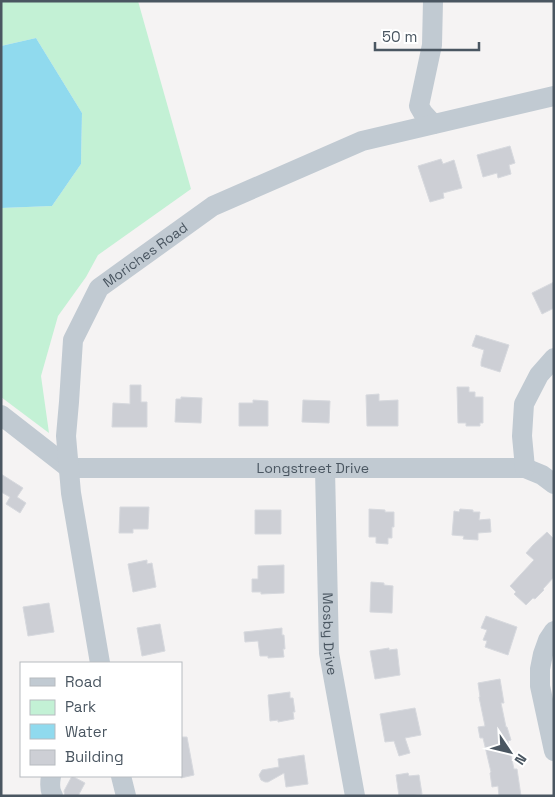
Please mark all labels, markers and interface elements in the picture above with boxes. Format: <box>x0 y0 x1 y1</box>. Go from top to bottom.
scale bar <box>375 20 479 52</box>
text: 50 m <box>382 27 417 46</box>
street label: Moriches Road <box>99 218 191 291</box>
street label: Longstreet Drive <box>257 459 369 477</box>
street label: Mosby Drive <box>319 592 342 677</box>
legend <box>20 662 182 777</box>
text: Road <box>65 672 102 691</box>
text: Park <box>65 697 96 716</box>
text: Water <box>65 722 108 741</box>
north arrow <box>485 727 535 777</box>
text: Building <box>65 747 124 766</box>
text: N <box>511 750 531 768</box>

